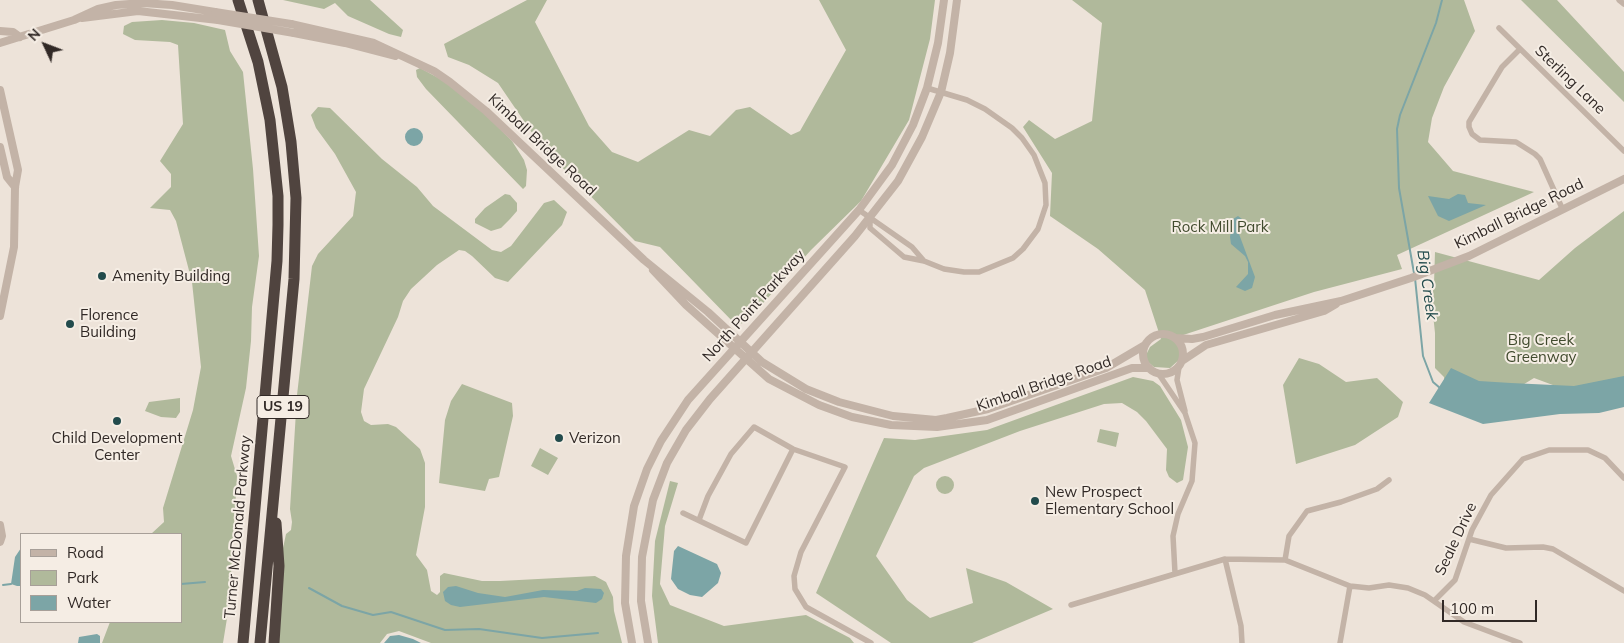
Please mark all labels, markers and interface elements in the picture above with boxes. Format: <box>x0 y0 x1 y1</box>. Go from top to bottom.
north arrow <box>20 20 70 70</box>
text: N <box>24 25 44 45</box>
street label: Sterling Lane <box>1531 42 1609 118</box>
street label: Kimball Bridge Road <box>484 90 600 200</box>
street label: Kimball Bridge Road <box>1452 175 1586 253</box>
park label: Rock Mill Park <box>1172 218 1268 236</box>
street label: North Point Parkway <box>699 246 809 366</box>
water label: Big Creek <box>1413 249 1441 321</box>
place label: Amenity Building <box>112 267 230 285</box>
marker: Amenity Building <box>96 270 108 282</box>
place label: Florence Building <box>80 306 138 341</box>
marker: Florence Building <box>64 318 76 330</box>
park label: Big Creek Greenway <box>1505 331 1577 366</box>
street label: Kimball Bridge Road <box>974 352 1114 416</box>
road number: US 19 <box>257 396 309 418</box>
marker: Child Development Center <box>111 415 123 427</box>
place label: Child Development Center <box>52 429 182 464</box>
place label: Verizon <box>569 429 621 447</box>
marker: Verizon <box>553 432 565 444</box>
street label: Turner McDonald Parkway <box>221 435 255 619</box>
place label: New Prospect Elementary School <box>1045 483 1174 518</box>
marker: New Prospect Elementary School <box>1029 495 1041 507</box>
street label: Seale Drive <box>1431 500 1481 578</box>
legend <box>20 533 182 623</box>
text: Road <box>67 543 104 562</box>
text: Park <box>67 568 99 587</box>
scale bar <box>1444 590 1539 622</box>
text: Water <box>67 593 111 612</box>
text: 100 m <box>1450 599 1494 618</box>

